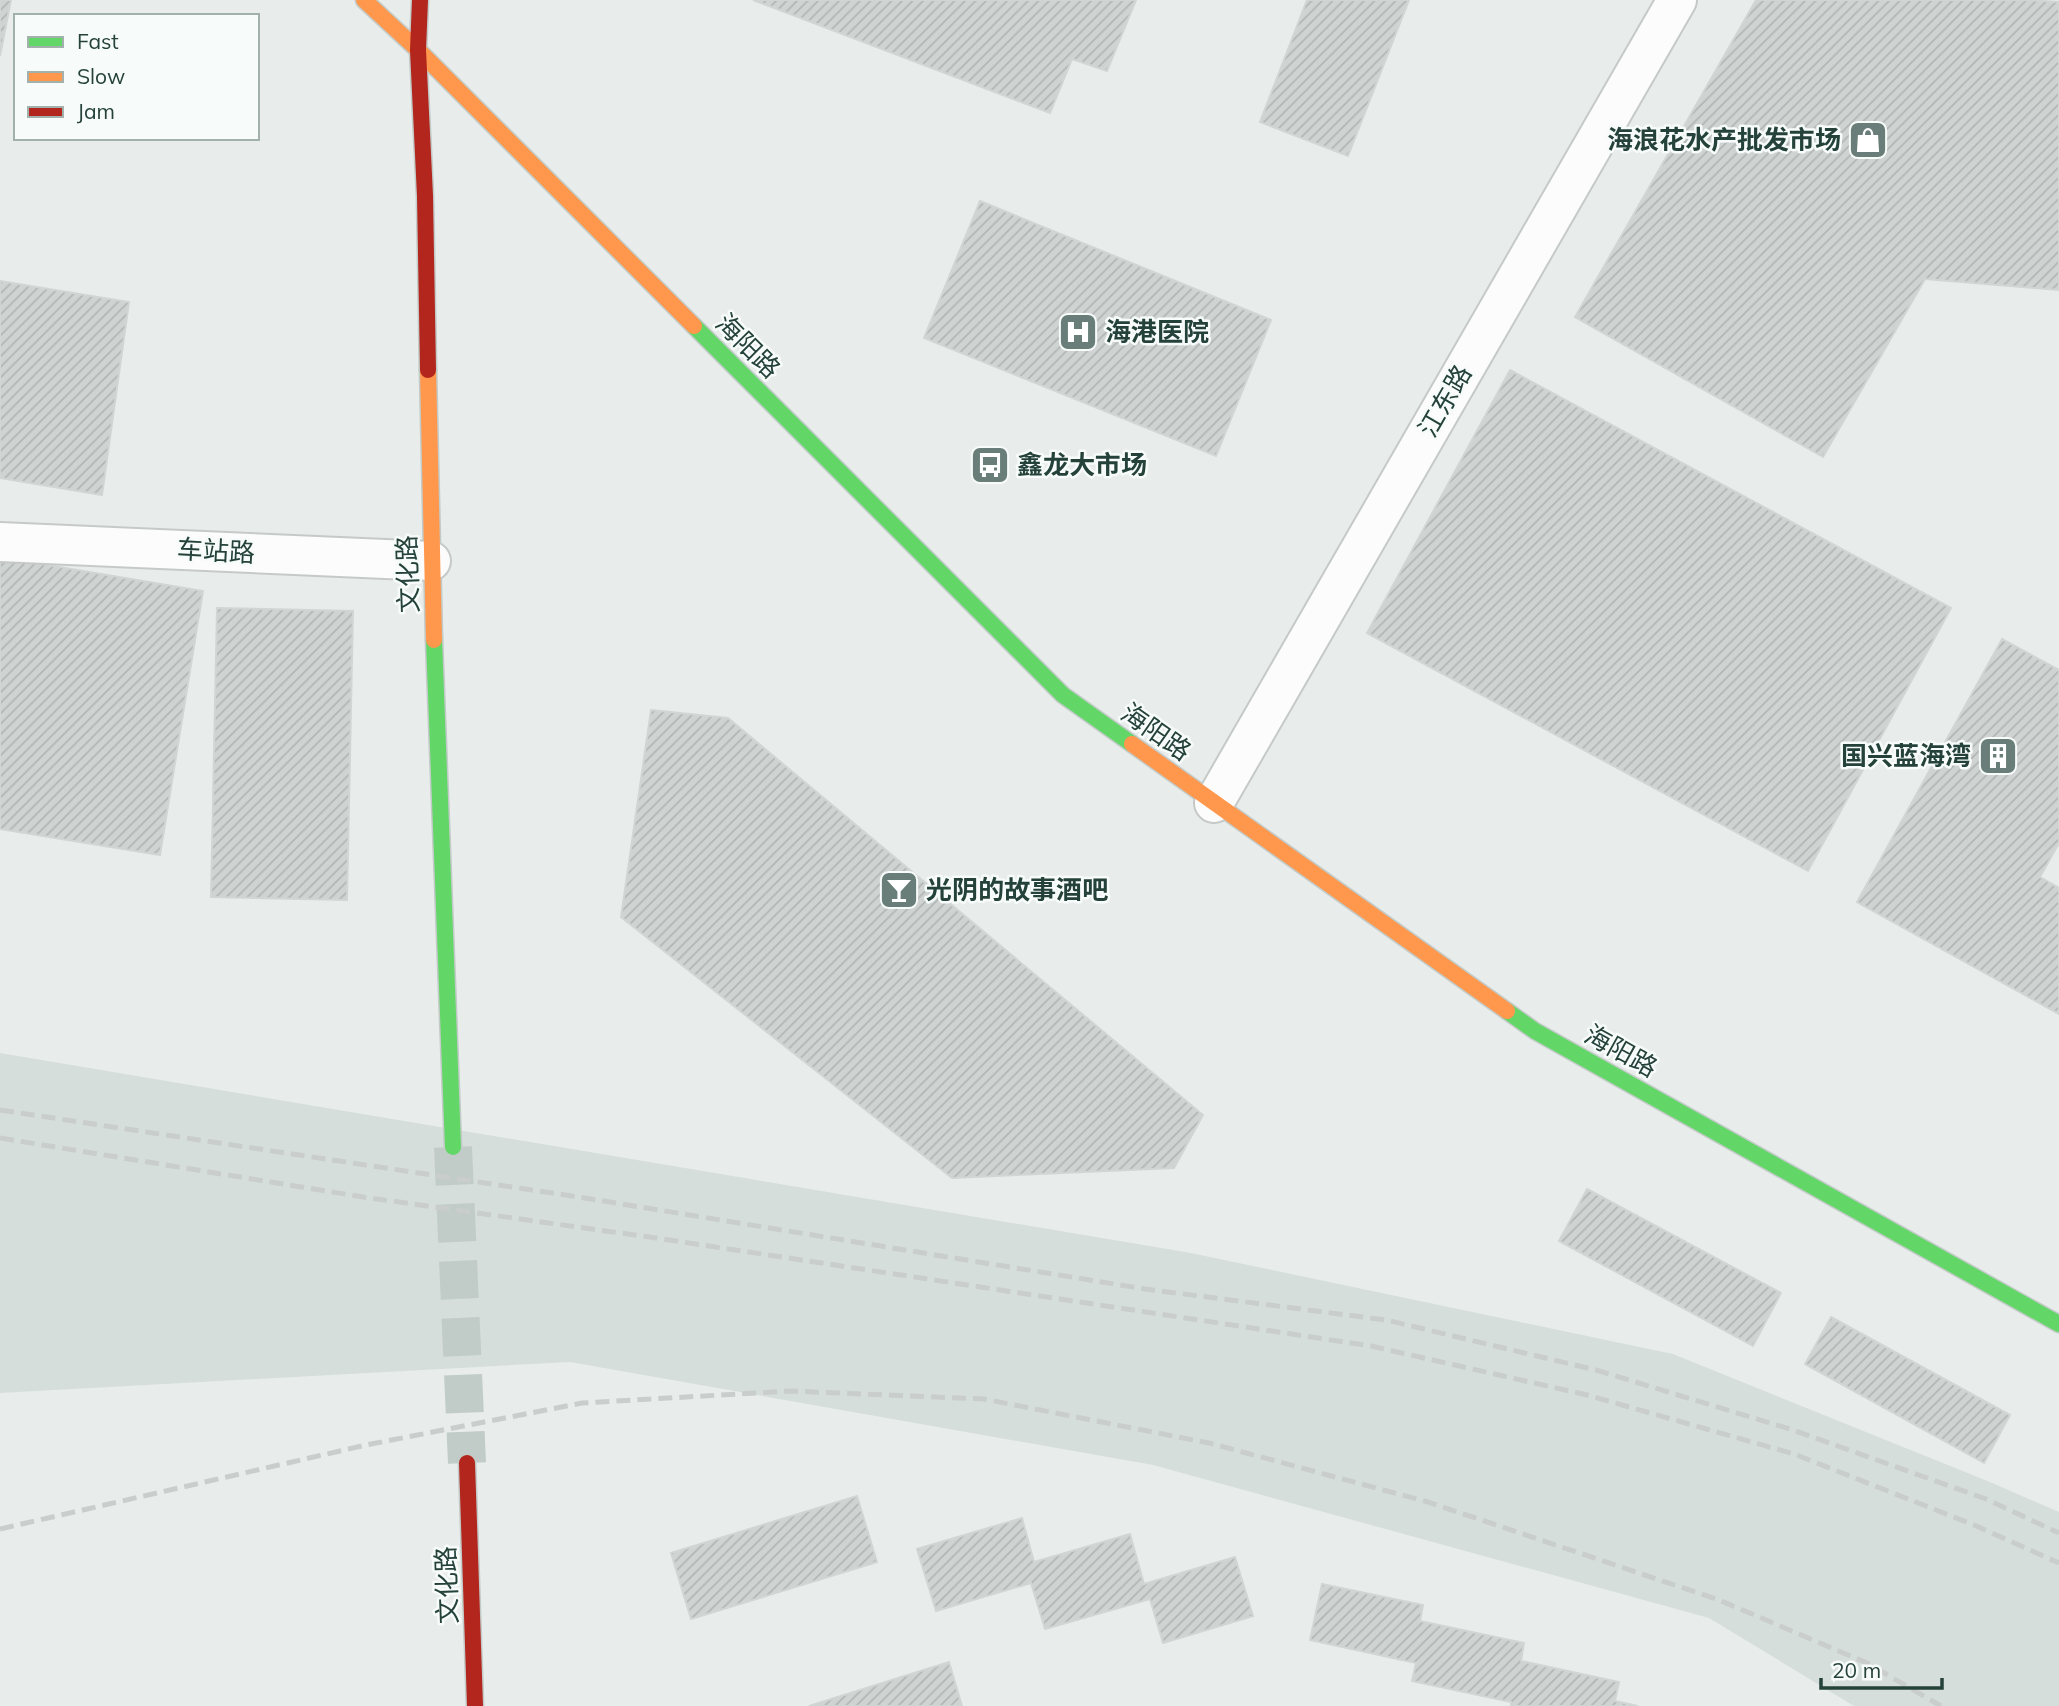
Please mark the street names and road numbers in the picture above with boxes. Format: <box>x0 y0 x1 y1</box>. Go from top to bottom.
street label: 海阳路 <box>709 306 788 385</box>
street label: 江东路 <box>1411 359 1478 443</box>
street label: 车站路 <box>176 532 256 569</box>
street label: 文化路 <box>390 534 425 614</box>
street label: 海阳路 <box>1115 696 1198 767</box>
street label: 海阳路 <box>1579 1017 1663 1084</box>
street label: 文化路 <box>429 1545 464 1625</box>

